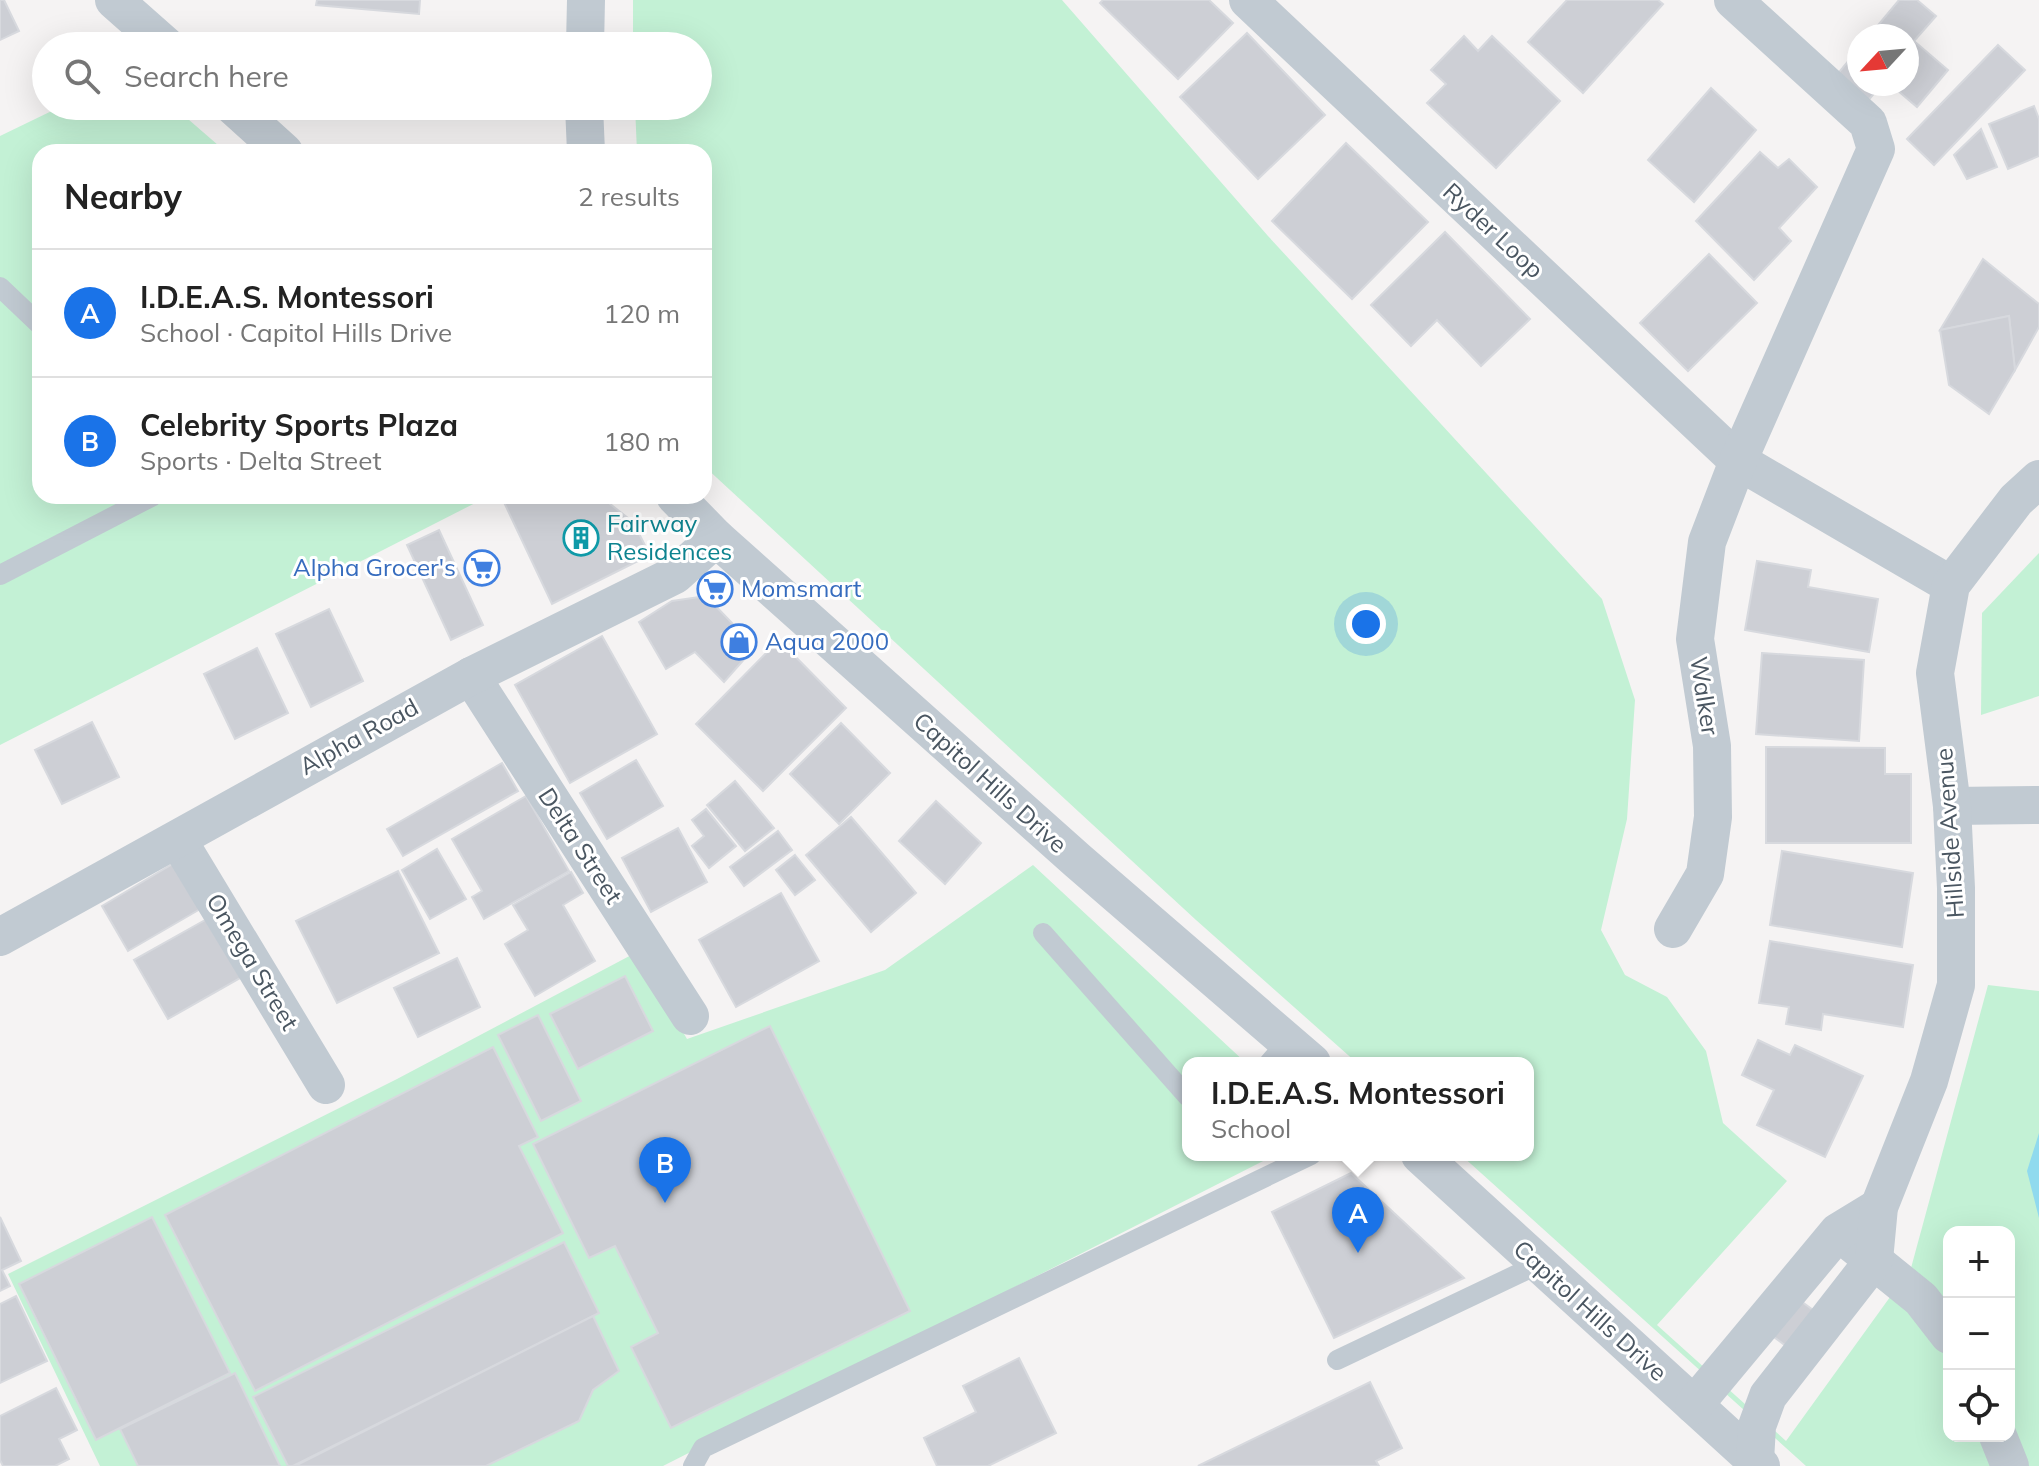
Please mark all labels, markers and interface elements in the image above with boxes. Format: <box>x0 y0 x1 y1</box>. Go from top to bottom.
north arrow <box>1847 24 1919 96</box>
search box <box>32 32 712 120</box>
icon: search <box>60 54 104 98</box>
text: Search here <box>124 57 289 95</box>
text: Nearby <box>64 175 182 218</box>
street label: Ryder Loop <box>1437 176 1550 284</box>
text: 2 results <box>578 180 680 213</box>
text: I.D.E.A.S. Montessori <box>140 278 434 316</box>
text: A <box>80 297 100 330</box>
text: 120 m <box>604 297 680 330</box>
text: School · Capitol Hills Drive <box>140 316 452 349</box>
text: Celebrity Sports Plaza <box>140 406 458 444</box>
text: B <box>81 425 99 458</box>
text: 180 m <box>604 425 680 458</box>
text: Sports · Delta Street <box>140 444 381 477</box>
place label: Fairway Residences <box>607 508 732 566</box>
building icon: Fairway Residences <box>562 519 600 557</box>
supermarket icon: Alpha Grocer's <box>463 549 501 587</box>
place label: Alpha Grocer's <box>293 552 456 582</box>
supermarket icon: Momsmart <box>696 570 734 608</box>
place label: Momsmart <box>741 573 862 603</box>
your location <box>1346 604 1386 644</box>
shop icon: Aqua 2000 <box>720 623 758 661</box>
place label: Aqua 2000 <box>765 626 889 656</box>
street label: Walker <box>1684 654 1726 738</box>
street label: Alpha Road <box>294 691 423 781</box>
street label: Capitol Hills Drive <box>908 705 1074 859</box>
street label: Hillside Avenue <box>1928 747 1970 919</box>
street label: Delta Street <box>532 782 629 909</box>
street label: Omega Street <box>200 888 305 1035</box>
popup <box>1182 1057 1534 1161</box>
text: I.D.E.A.S. Montessori <box>1211 1074 1505 1112</box>
text: School <box>1211 1112 1291 1145</box>
pin: B <box>639 1137 691 1203</box>
pin: A <box>1332 1187 1384 1253</box>
map controls <box>1943 1226 2015 1442</box>
button: + <box>1943 1226 2015 1298</box>
street label: Capitol Hills Drive <box>1508 1233 1674 1387</box>
button: − <box>1943 1298 2015 1370</box>
button: locate <box>1943 1370 2015 1442</box>

